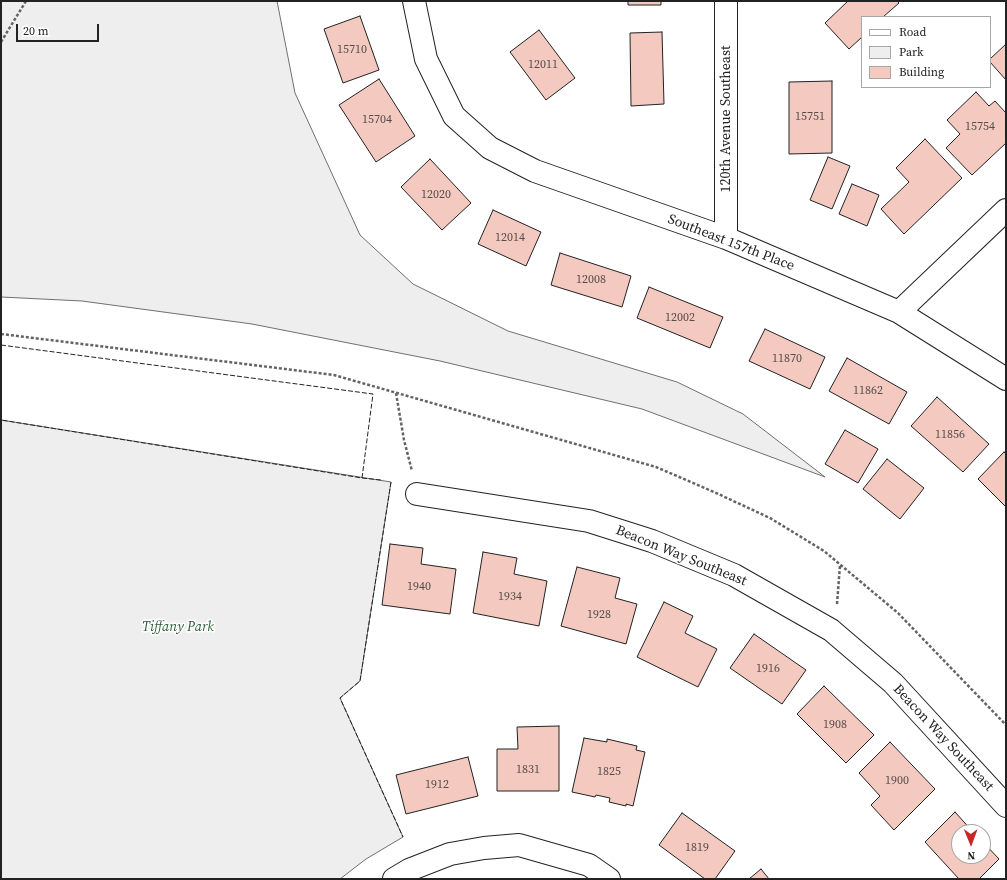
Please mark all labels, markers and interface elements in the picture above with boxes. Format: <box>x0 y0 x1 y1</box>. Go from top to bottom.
scale bar <box>18 16 101 42</box>
legend <box>861 16 991 88</box>
text: 20 m <box>23 23 49 39</box>
text: Road <box>899 24 926 40</box>
house number: 15710 <box>337 43 367 57</box>
text: Park <box>899 44 924 60</box>
street label: 120th Avenue Southeast <box>718 45 734 193</box>
house number: 12011 <box>528 58 558 72</box>
text: Building <box>899 64 944 80</box>
house number: 15751 <box>795 110 825 124</box>
house number: 15704 <box>362 113 392 127</box>
house number: 15754 <box>965 120 995 134</box>
house number: 12020 <box>421 188 451 202</box>
street label: Southeast 157th Place <box>665 211 797 275</box>
house number: 12014 <box>495 231 525 245</box>
house number: 12008 <box>576 273 606 287</box>
house number: 12002 <box>665 311 695 325</box>
house number: 11870 <box>772 352 802 366</box>
house number: 11862 <box>853 384 883 398</box>
house number: 11856 <box>935 428 965 442</box>
street label: Beacon Way Southeast <box>613 522 749 590</box>
house number: 1940 <box>407 580 431 594</box>
house number: 1934 <box>498 590 522 604</box>
house number: 1928 <box>587 608 611 622</box>
park label: Tiffany Park <box>142 619 214 635</box>
house number: 1916 <box>756 662 780 676</box>
street label: Beacon Way Southeast <box>889 681 997 795</box>
house number: 1908 <box>823 718 847 732</box>
house number: 1831 <box>516 763 540 777</box>
house number: 1825 <box>597 765 621 779</box>
house number: 1900 <box>885 774 909 788</box>
house number: 1912 <box>425 778 449 792</box>
north arrow <box>951 824 991 864</box>
house number: 1819 <box>685 841 709 855</box>
text: N <box>967 848 975 863</box>

